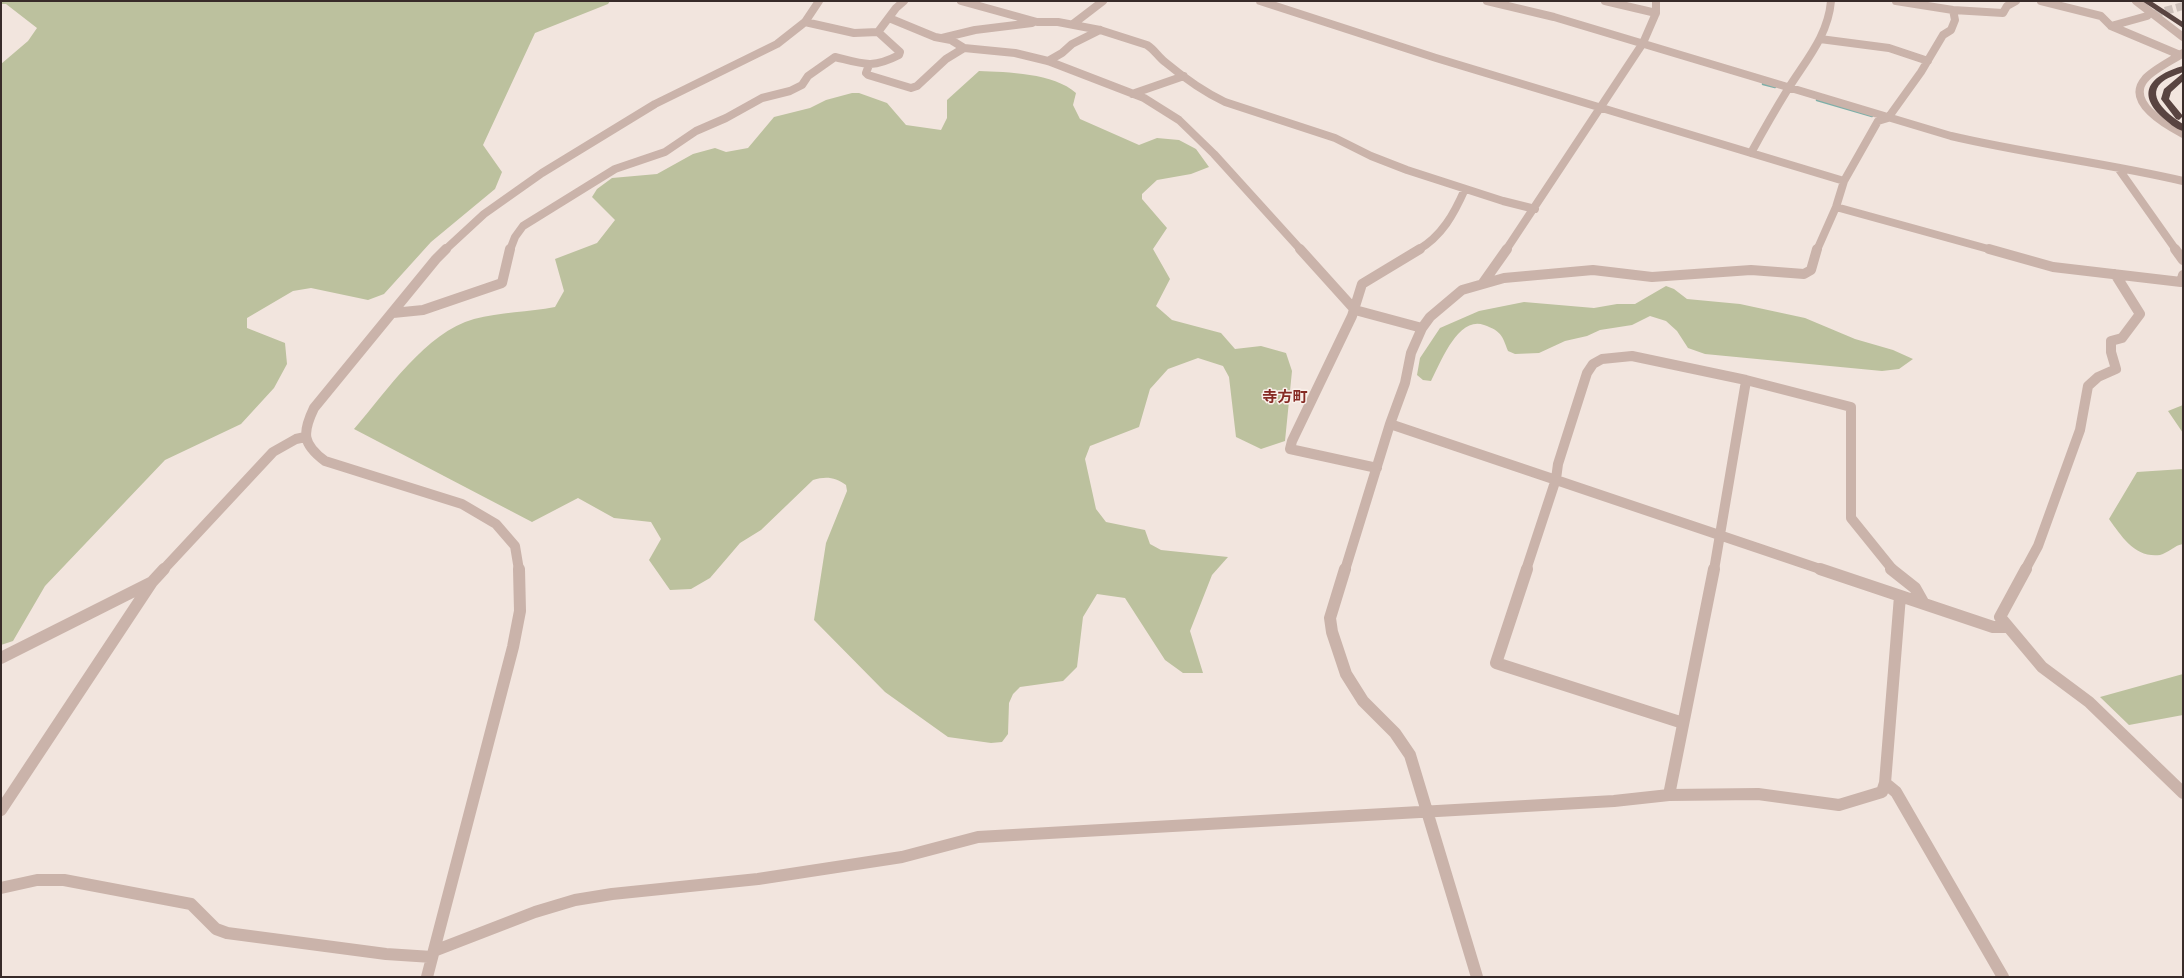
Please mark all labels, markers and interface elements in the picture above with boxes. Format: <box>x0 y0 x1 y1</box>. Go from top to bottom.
district label: 寺方町 <box>1263 389 1307 407</box>

